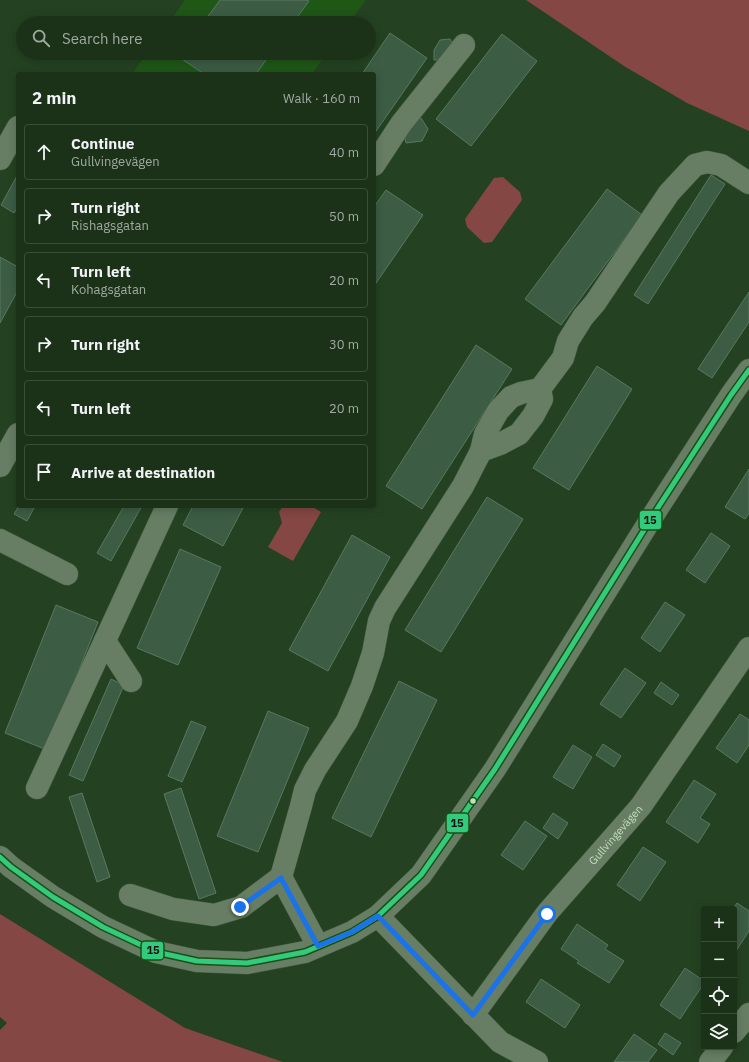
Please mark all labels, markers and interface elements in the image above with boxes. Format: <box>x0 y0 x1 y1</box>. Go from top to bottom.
search box <box>16 16 376 60</box>
icon: search <box>30 27 52 49</box>
text: Search here <box>62 29 142 48</box>
text: 2 min <box>32 87 76 109</box>
text: Walk · 160 m <box>283 90 360 107</box>
text: Continue <box>71 134 135 153</box>
icon: ahead <box>33 141 55 163</box>
text: 40 m <box>329 144 359 161</box>
text: Gullvingevägen <box>71 153 160 170</box>
text: Turn right <box>71 198 140 217</box>
icon: right <box>33 205 55 227</box>
text: 50 m <box>329 208 359 225</box>
text: Rishagsgatan <box>71 217 149 234</box>
text: Turn left <box>71 262 131 281</box>
icon: left <box>33 269 55 291</box>
text: 20 m <box>329 272 359 289</box>
text: Kohagsgatan <box>71 281 146 298</box>
icon: right <box>33 333 55 355</box>
text: Turn right <box>71 335 140 354</box>
text: 30 m <box>329 336 359 353</box>
icon: left <box>33 397 55 419</box>
text: Turn left <box>71 399 131 418</box>
text: 20 m <box>329 400 359 417</box>
icon: arrive <box>33 461 55 483</box>
text: Arrive at destination <box>71 463 215 482</box>
line badge: 15 <box>639 510 662 530</box>
text: 15 <box>643 513 657 527</box>
unlabelled marker <box>468 796 478 806</box>
street label: Gullvingevägen <box>586 802 646 868</box>
line badge: 15 <box>446 813 469 833</box>
text: 15 <box>450 816 464 830</box>
route end <box>231 898 249 916</box>
route start <box>538 905 556 923</box>
map controls <box>701 906 737 1050</box>
button: + <box>701 906 737 942</box>
line badge: 15 <box>141 941 164 960</box>
button: − <box>701 942 737 978</box>
text: 15 <box>146 943 160 957</box>
button: locate <box>701 978 737 1014</box>
button: layers <box>701 1014 737 1050</box>

